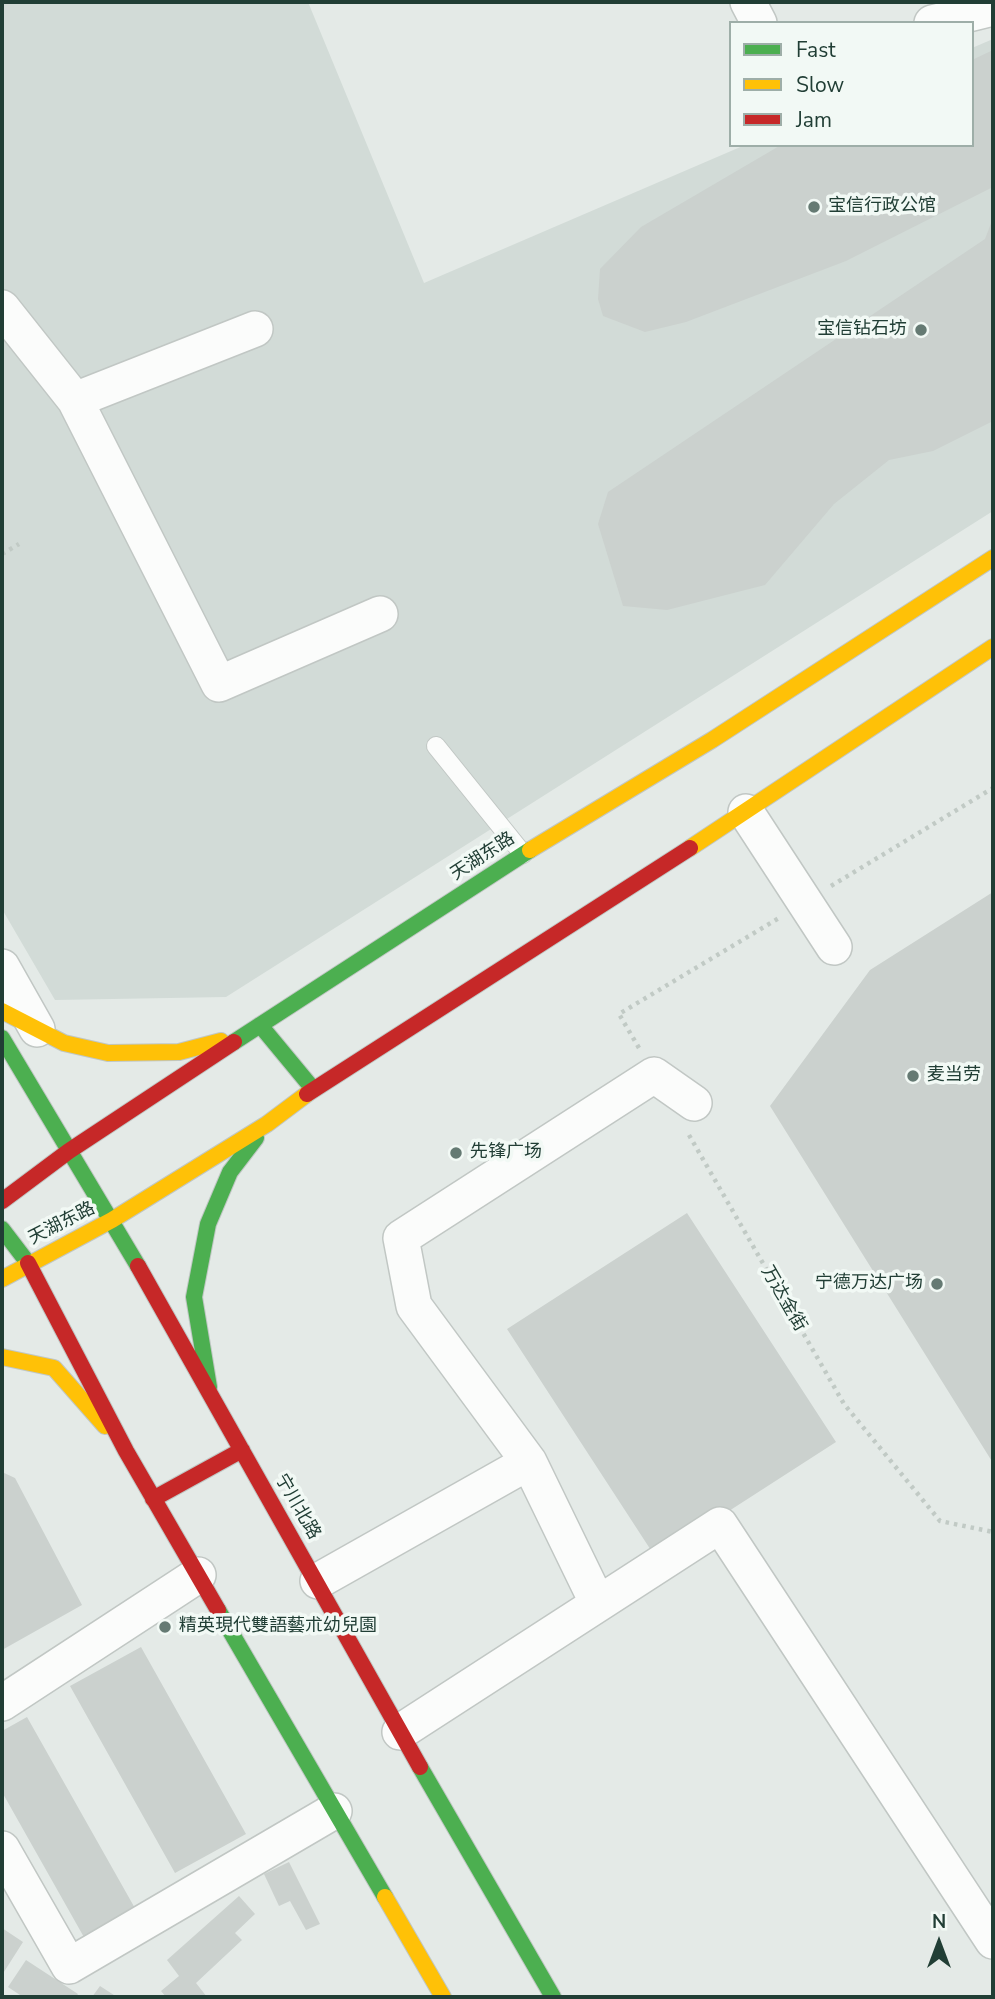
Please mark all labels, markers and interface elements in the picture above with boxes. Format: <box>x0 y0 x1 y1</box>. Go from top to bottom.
legend <box>729 21 974 147</box>
text: Fast <box>796 36 836 64</box>
text: Slow <box>796 71 844 99</box>
text: Jam <box>796 106 832 134</box>
place label: 宝信行政公馆 <box>828 196 936 218</box>
marker: 宝信行政公馆 <box>806 199 822 215</box>
place label: 宝信钻石坊 <box>817 319 907 341</box>
marker: 宝信钻石坊 <box>913 322 929 338</box>
street label: 天湖东路 <box>447 828 519 886</box>
place label: 麦当劳 <box>927 1065 981 1087</box>
marker: 麦当劳 <box>905 1068 921 1084</box>
place label: 先锋广场 <box>470 1142 542 1164</box>
marker: 先锋广场 <box>448 1145 464 1161</box>
street label: 天湖东路 <box>25 1198 99 1250</box>
street label: 万达金街 <box>756 1262 810 1336</box>
place label: 宁德万达广场 <box>815 1273 923 1295</box>
marker: 宁德万达广场 <box>929 1276 945 1292</box>
street label: 宁川北路 <box>270 1470 324 1544</box>
place label: 精英現代雙語藝朮幼兒園 <box>179 1616 377 1638</box>
marker: 精英現代雙語藝朮幼兒園 <box>157 1619 173 1635</box>
north arrow <box>904 1908 974 1978</box>
text: N <box>932 1909 946 1935</box>

